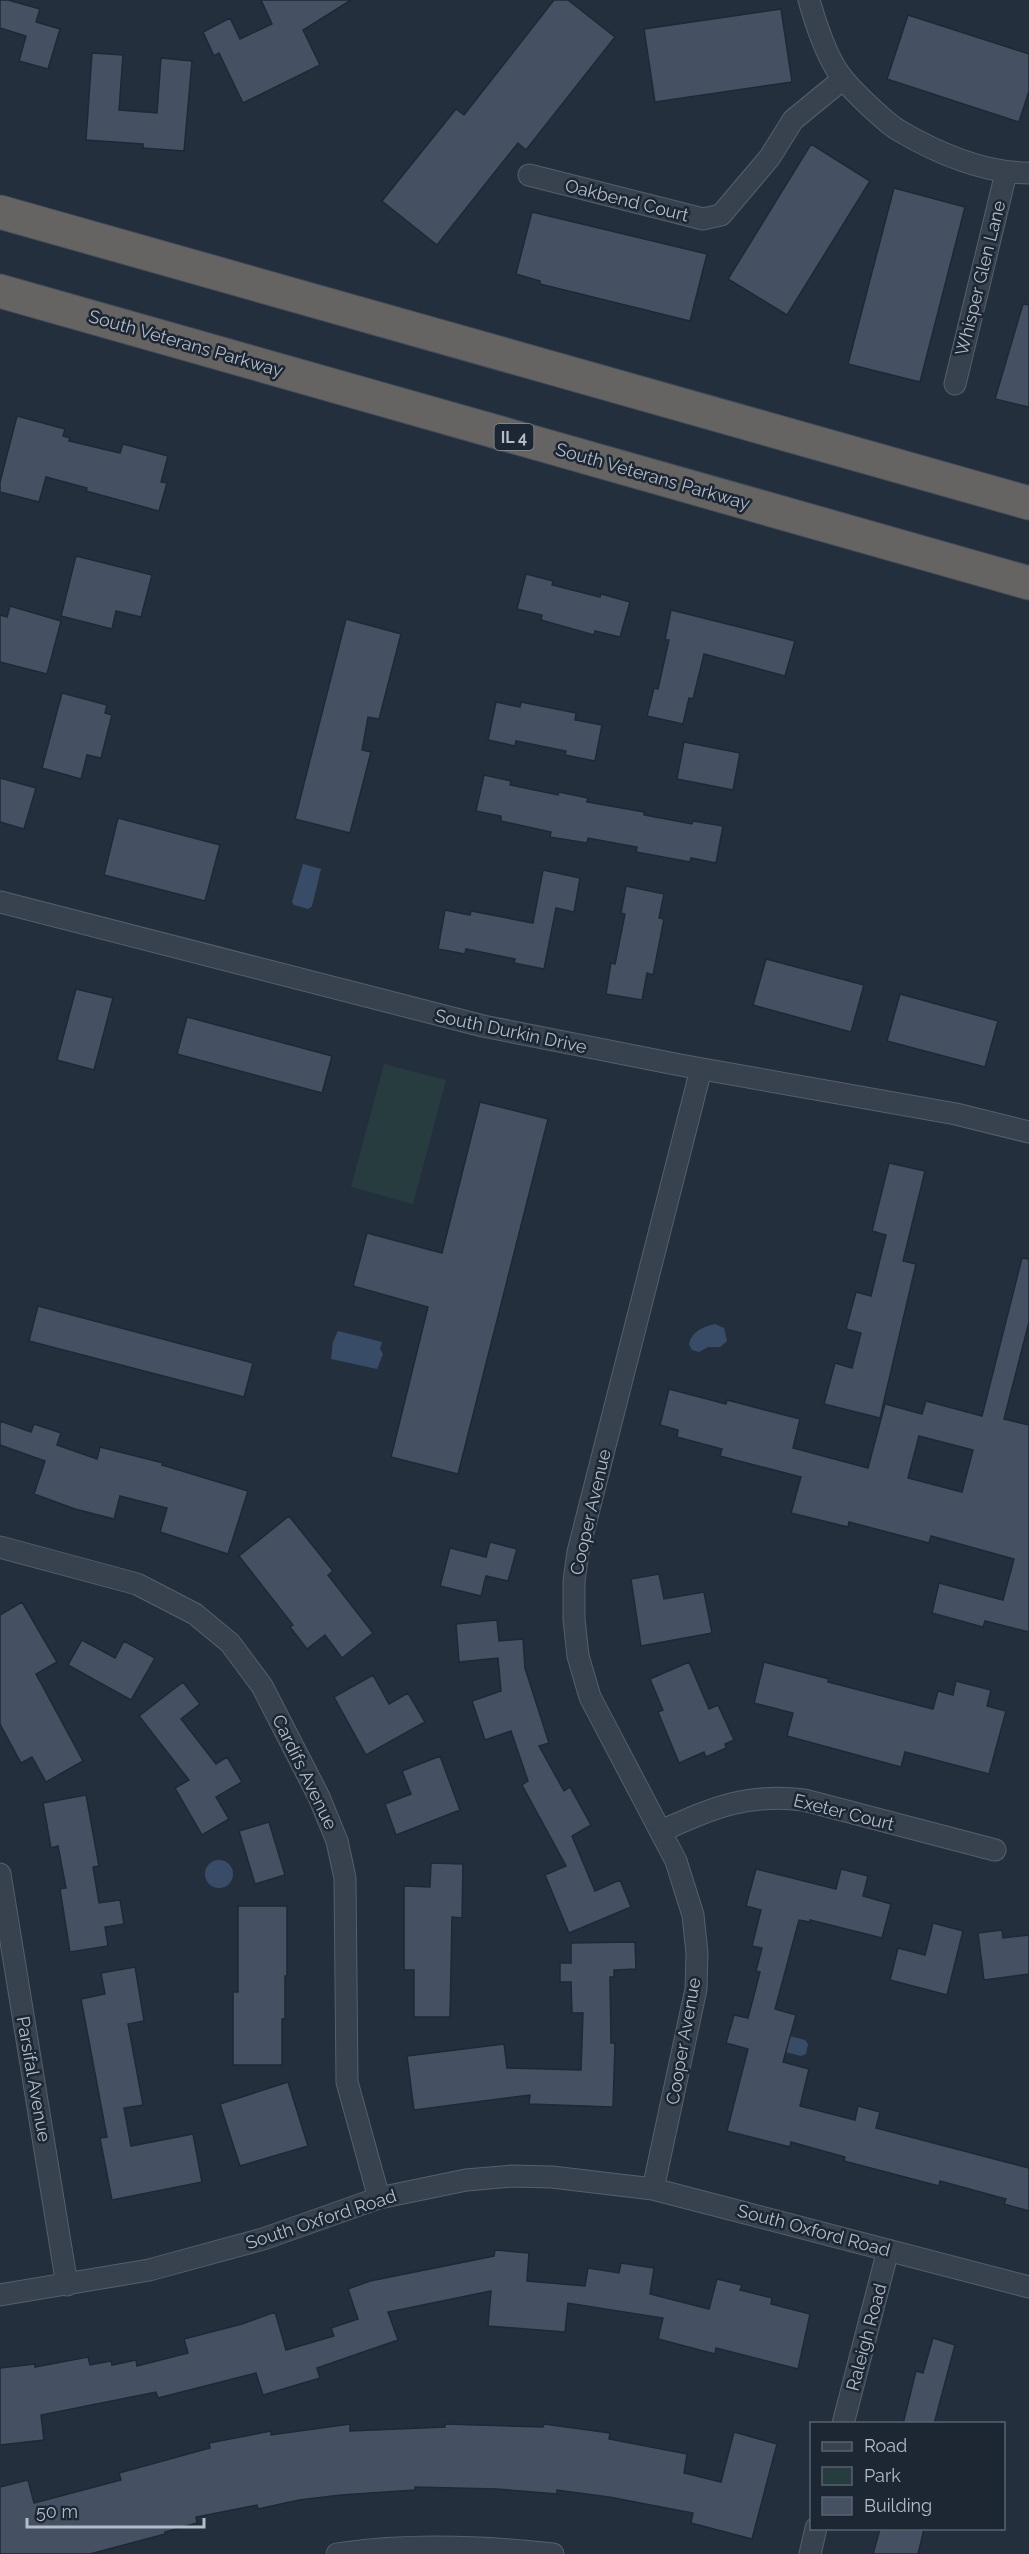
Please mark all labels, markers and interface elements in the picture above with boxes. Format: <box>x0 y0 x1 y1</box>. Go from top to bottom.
street label: Oakbend Court <box>563 174 691 226</box>
street label: Whisper Glen Lane <box>951 198 1010 358</box>
street label: South Veterans Parkway <box>86 305 286 381</box>
road number: IL 4 <box>494 424 534 450</box>
street label: South Veterans Parkway <box>553 438 753 514</box>
street label: South Durkin Drive <box>433 1005 589 1057</box>
street label: Cooper Avenue <box>565 1447 615 1577</box>
street label: Cardifs Avenue <box>268 1711 342 1833</box>
street label: Exeter Court <box>791 1789 897 1835</box>
street label: Cooper Avenue <box>661 1975 705 2106</box>
street label: Parsifal Avenue <box>13 2015 55 2144</box>
street label: South Oxford Road <box>243 2185 399 2253</box>
street label: South Oxford Road <box>735 2200 893 2260</box>
street label: Raleigh Road <box>842 2281 890 2393</box>
legend <box>810 2422 1005 2530</box>
text: Road <box>864 2435 907 2456</box>
text: Park <box>864 2465 901 2486</box>
scale bar <box>27 2491 204 2529</box>
text: Building <box>864 2495 932 2516</box>
text: 50 m <box>36 2501 78 2522</box>

